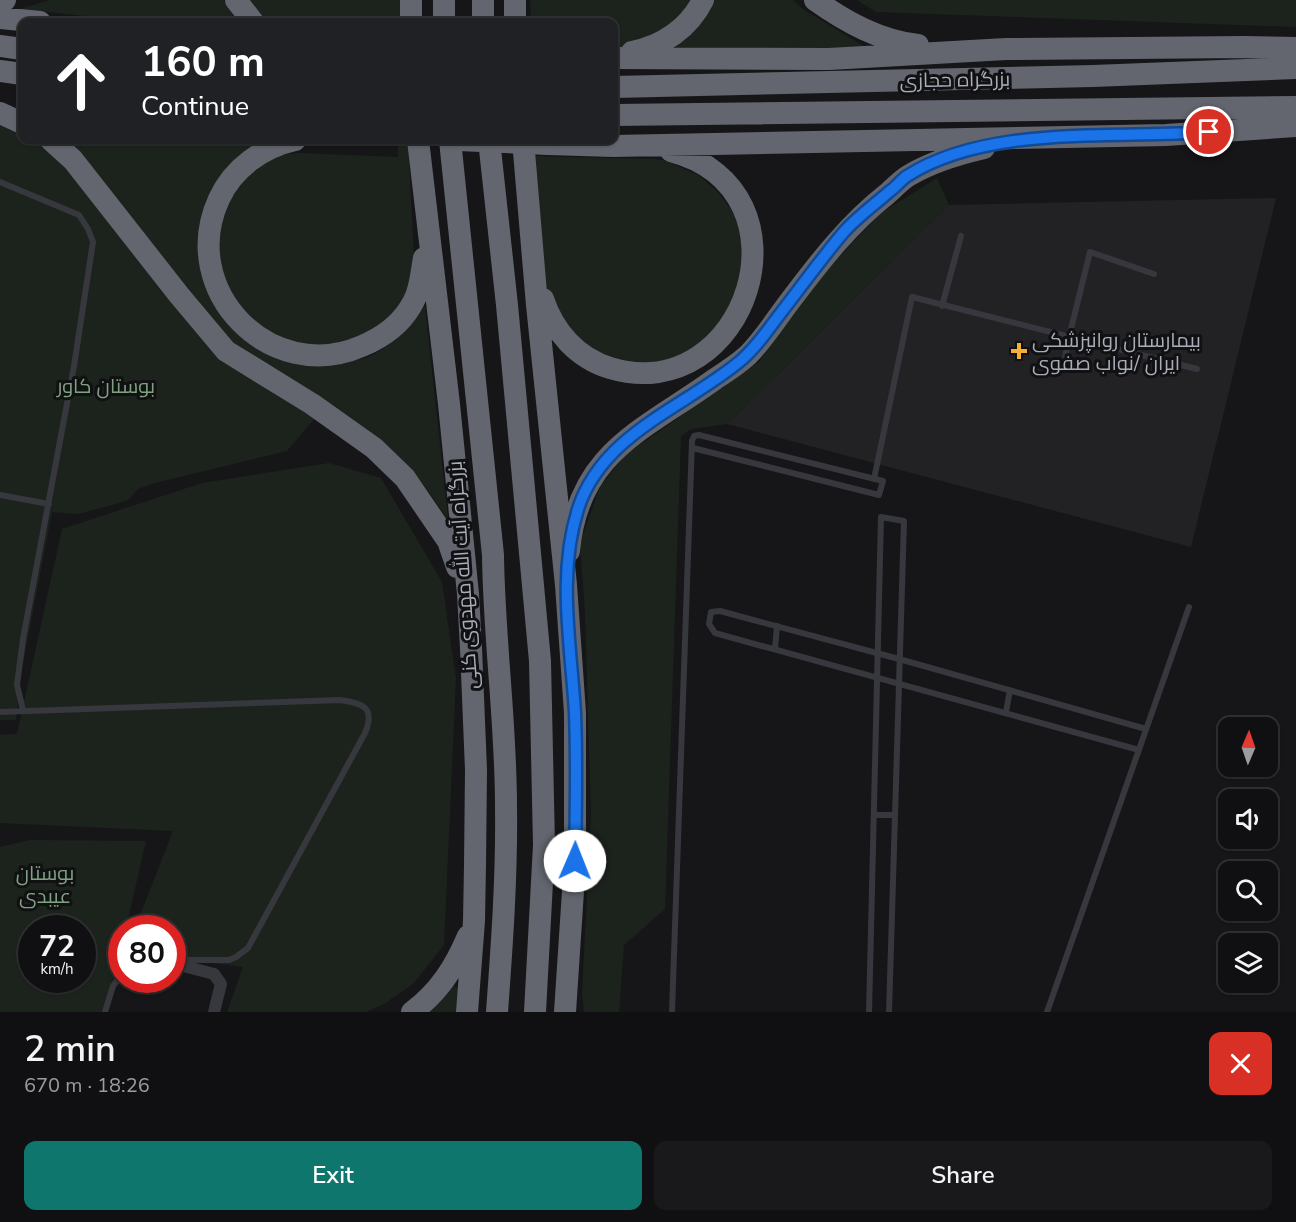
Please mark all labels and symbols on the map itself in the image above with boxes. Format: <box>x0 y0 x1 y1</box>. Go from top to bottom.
street label: بزرگراه حجازی <box>899 66 1011 94</box>
pin <box>1183 106 1234 157</box>
place label: بیمارستان روانپزشکی ایران /نواب صفوی <box>1032 327 1201 377</box>
marker: بیمارستان روانپزشکی ایران /نواب صفوی <box>1010 342 1028 360</box>
park label: بوستان کاور <box>56 373 155 400</box>
street label: بزرگراه آیت الله مهدوی کنی <box>442 460 484 690</box>
north arrow <box>1218 717 1278 777</box>
position arrow <box>543 829 607 893</box>
park label: بوستان عیبدی <box>16 860 74 910</box>
speed limit sign: 80 <box>108 915 186 993</box>

